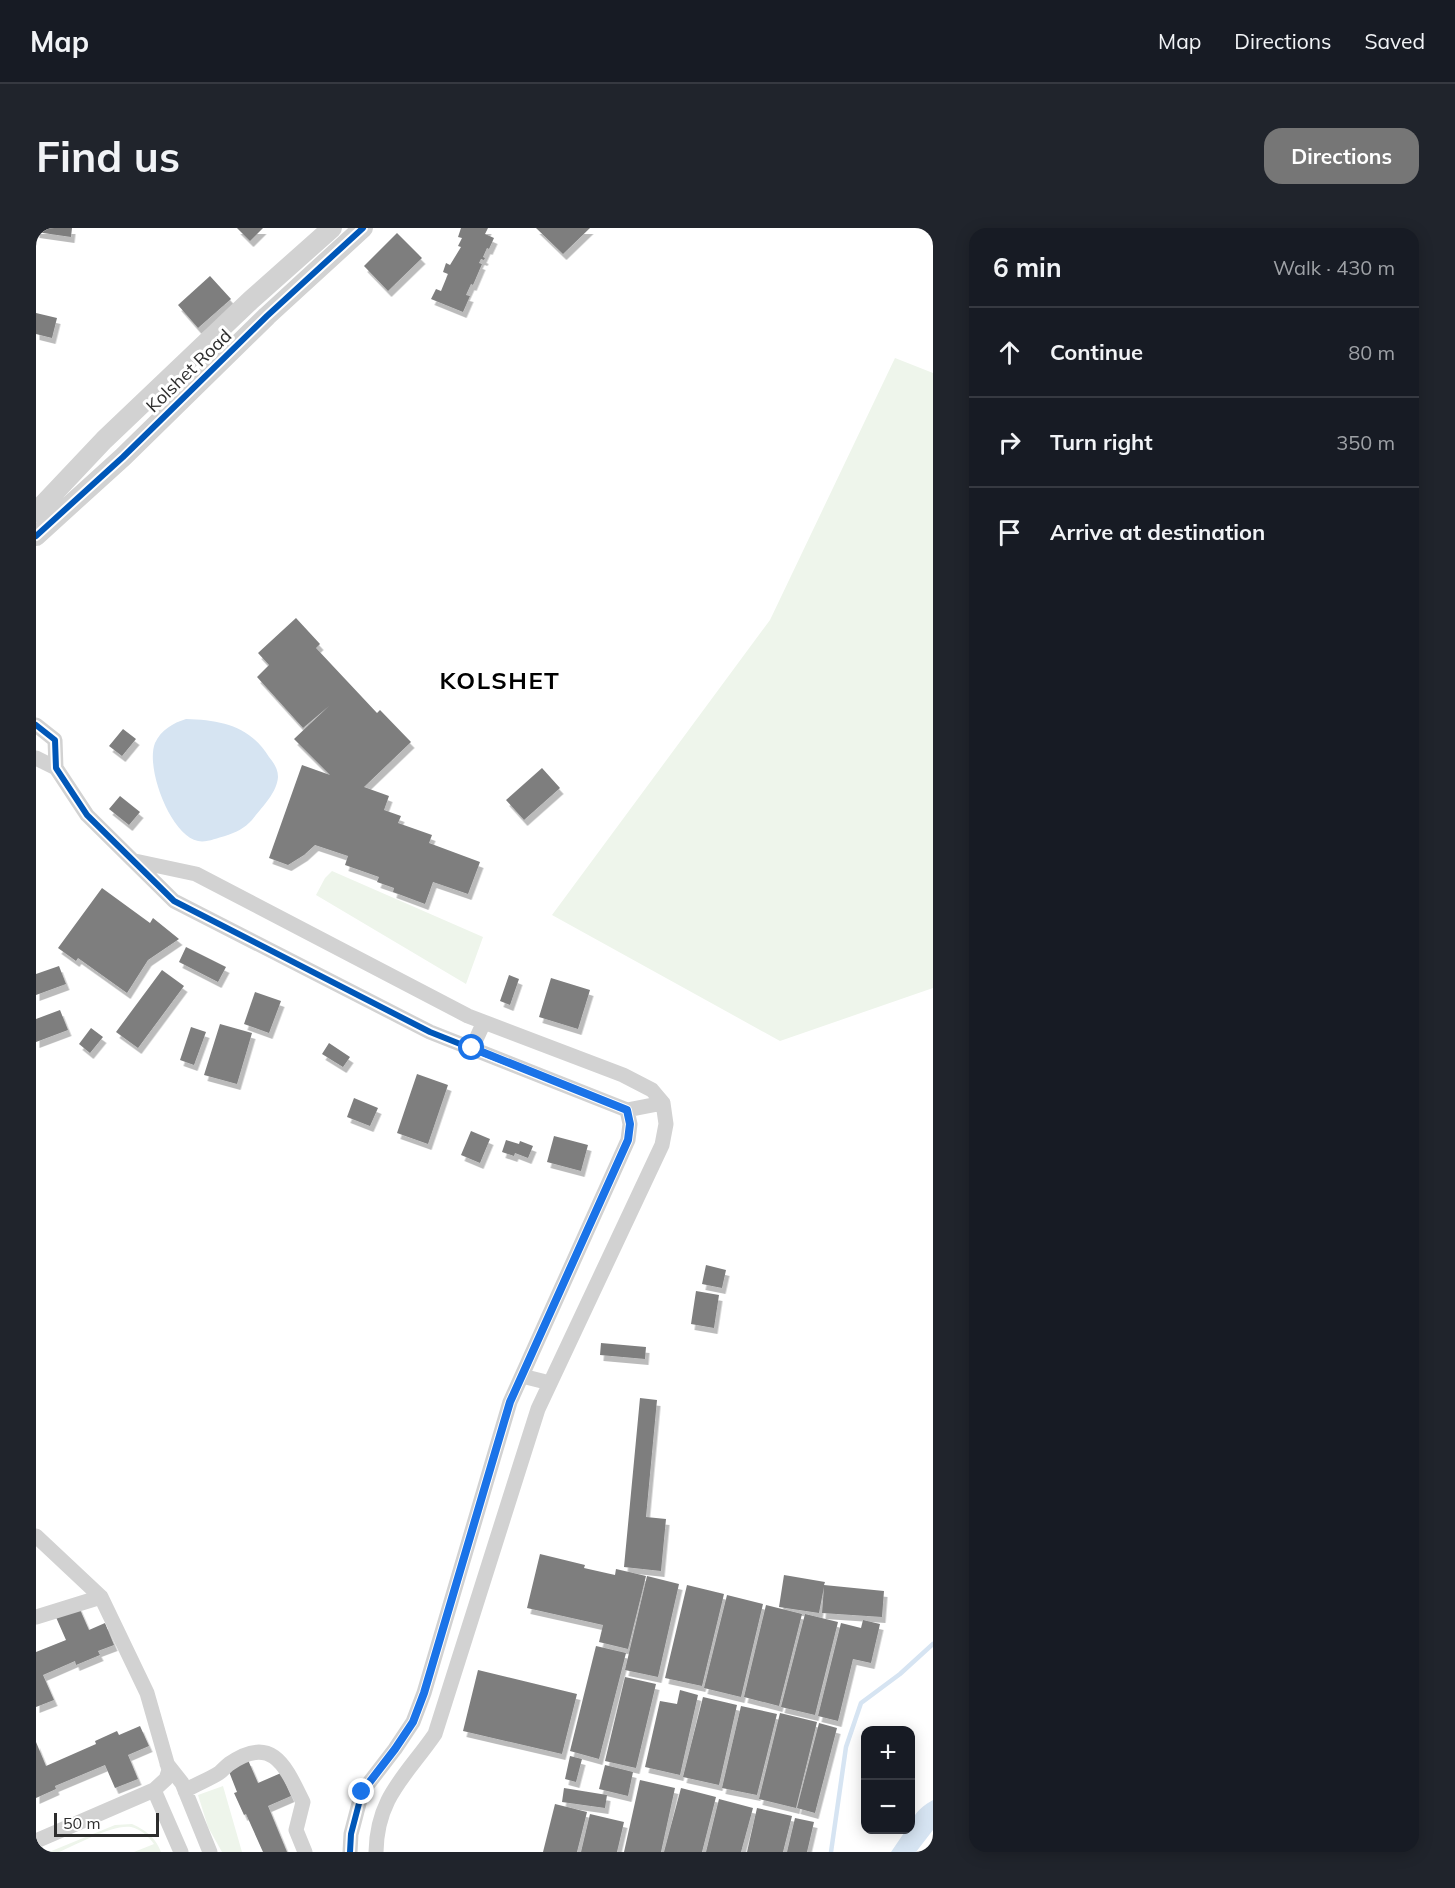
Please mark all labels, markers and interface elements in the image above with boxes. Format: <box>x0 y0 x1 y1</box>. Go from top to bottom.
text: Map <box>30 24 89 59</box>
text: Map <box>1158 28 1201 54</box>
text: Directions <box>1234 28 1331 54</box>
text: Saved <box>1364 28 1425 54</box>
button: Directions <box>1264 128 1419 184</box>
text: Find us <box>36 130 180 183</box>
text: 6 min <box>993 251 1062 284</box>
text: Walk · 430 m <box>1273 255 1395 280</box>
street label: Kolshet Road <box>141 324 236 417</box>
icon: ahead <box>993 336 1026 369</box>
text: Continue <box>1050 338 1143 366</box>
text: 80 m <box>1348 340 1395 365</box>
icon: right <box>993 426 1026 459</box>
text: Turn right <box>1050 428 1153 456</box>
text: 350 m <box>1336 430 1395 455</box>
icon: arrive <box>993 516 1026 549</box>
text: Arrive at destination <box>1050 518 1265 546</box>
district label: KOLSHET <box>440 665 560 695</box>
route start <box>458 1034 484 1060</box>
map controls <box>861 1726 915 1834</box>
button: + <box>861 1726 915 1780</box>
route end <box>348 1778 374 1804</box>
button: − <box>861 1780 915 1834</box>
scale bar <box>54 1810 159 1838</box>
text: 50 m <box>63 1813 100 1833</box>

